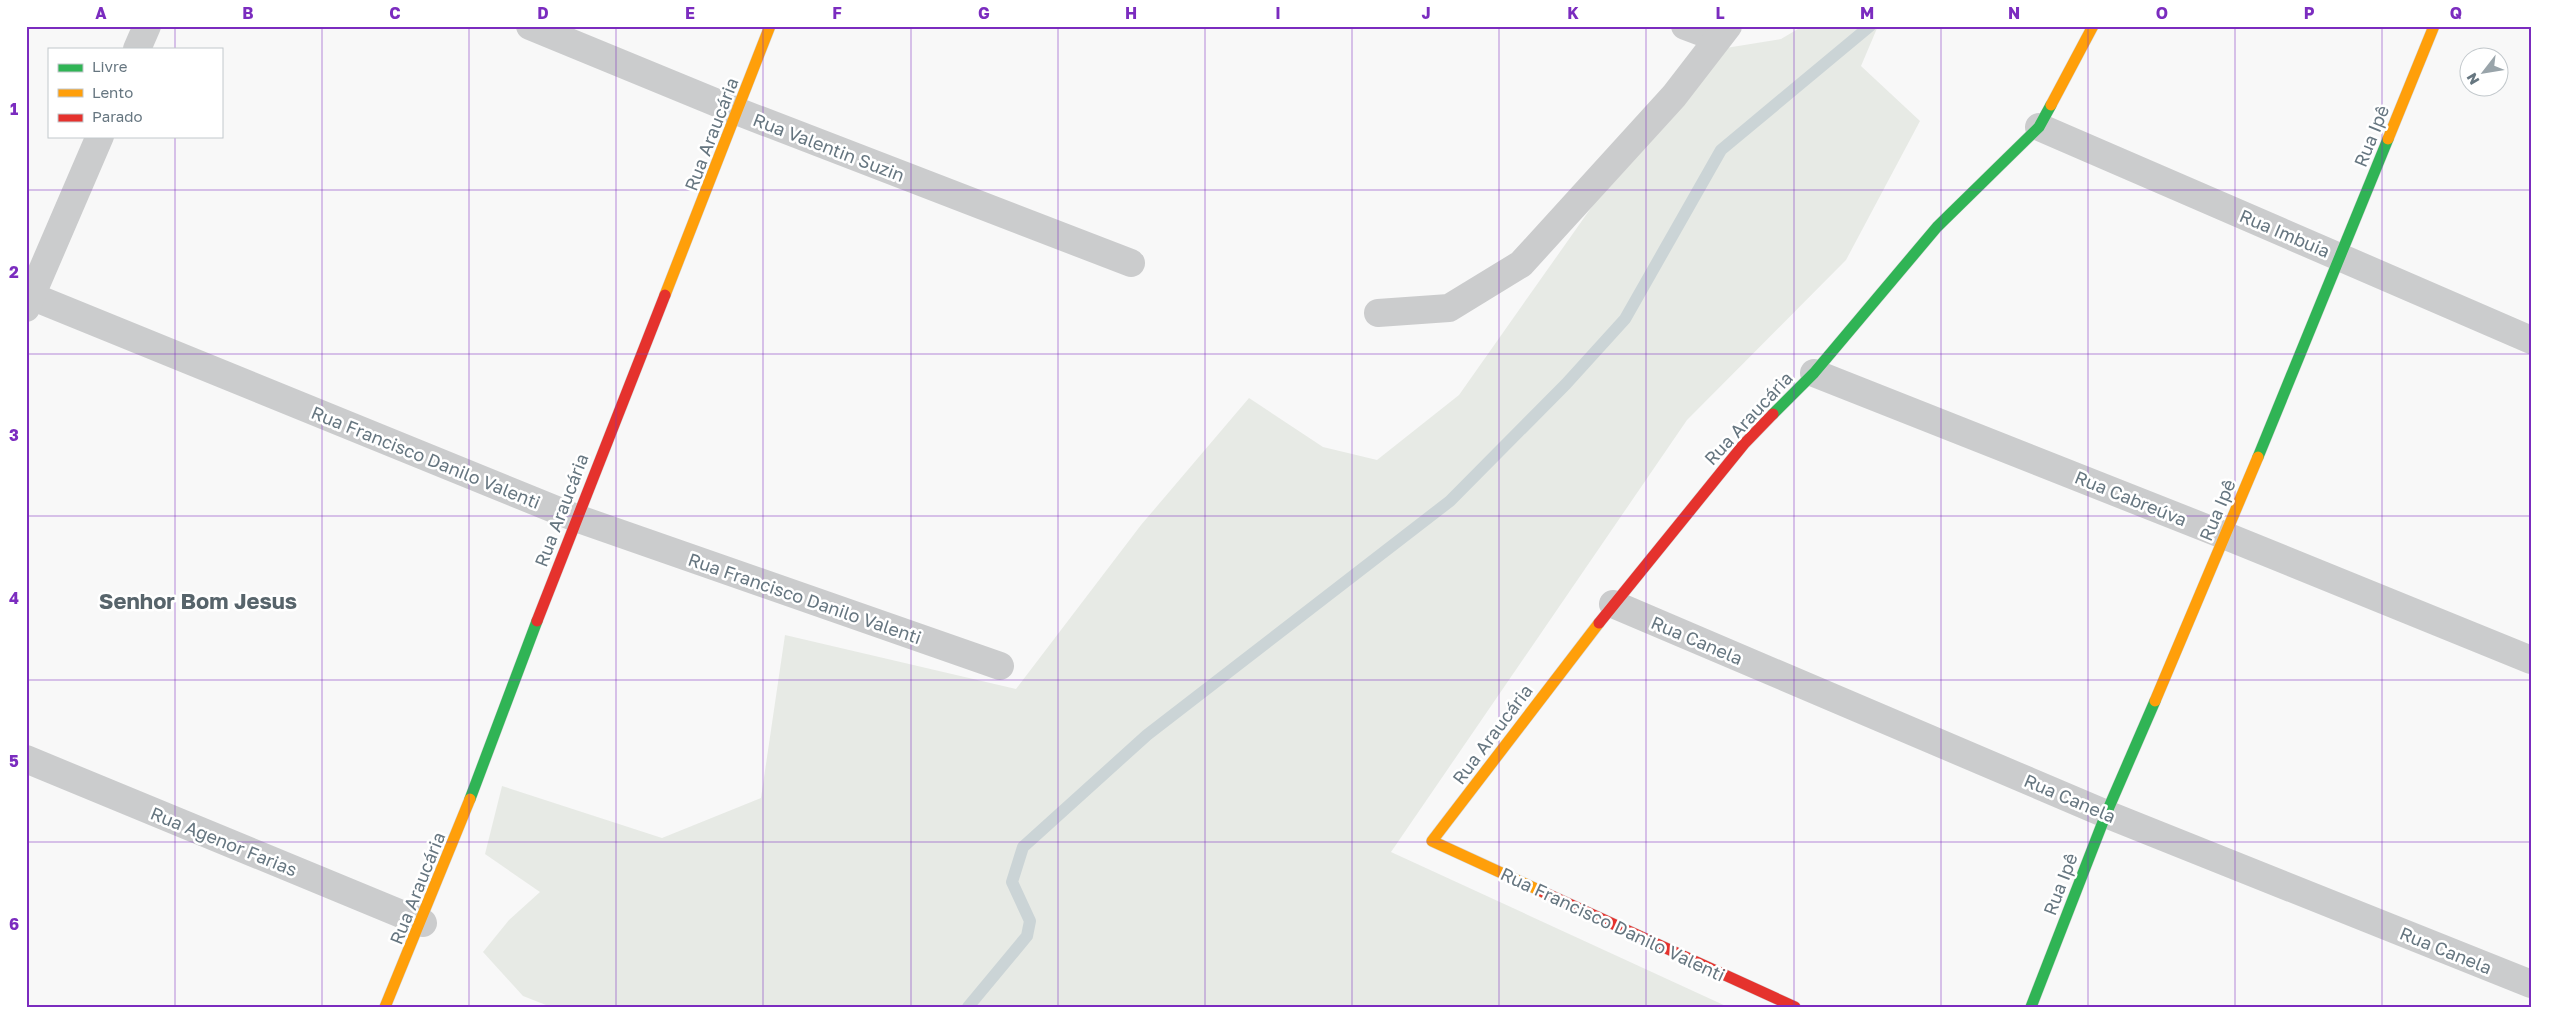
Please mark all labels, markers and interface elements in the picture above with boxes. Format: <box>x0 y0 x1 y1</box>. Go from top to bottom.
text: A <box>95 3 107 23</box>
text: B <box>242 3 254 23</box>
text: C <box>389 3 401 23</box>
text: D <box>537 3 549 23</box>
text: E <box>685 3 695 23</box>
text: F <box>832 3 842 23</box>
text: G <box>978 3 990 23</box>
text: H <box>1125 3 1137 23</box>
text: I <box>1275 3 1281 23</box>
text: J <box>1421 3 1431 23</box>
text: K <box>1567 3 1579 23</box>
text: L <box>1715 3 1725 23</box>
text: M <box>1860 3 1874 23</box>
text: N <box>2008 3 2020 23</box>
text: O <box>2156 3 2168 23</box>
text: P <box>2304 3 2315 23</box>
text: Q <box>2450 3 2462 23</box>
legend <box>48 48 222 138</box>
north arrow <box>2460 48 2510 98</box>
text: Livre <box>92 57 128 75</box>
text: N <box>2462 70 2482 88</box>
street label: Rua Araucária <box>679 74 743 194</box>
text: Lento <box>92 83 133 101</box>
text: 1 <box>10 99 18 119</box>
street label: Rua Ipê <box>2349 102 2393 170</box>
text: Parado <box>92 107 143 125</box>
street label: Rua Valentin Suzin <box>750 108 908 186</box>
street label: Rua Imbuia <box>2237 204 2333 262</box>
text: 2 <box>9 262 19 282</box>
street label: Rua Araucária <box>1699 367 1797 469</box>
street label: Rua Francisco Danilo Valenti <box>308 401 544 513</box>
text: 3 <box>9 425 19 445</box>
street label: Rua Araucária <box>529 450 593 570</box>
street label: Rua Cabreúva <box>2072 466 2190 530</box>
street label: Rua Ipê <box>2194 476 2240 544</box>
street label: Rua Francisco Danilo Valenti <box>686 548 924 648</box>
district label: Senhor Bom Jesus <box>99 587 297 614</box>
text: 4 <box>9 588 19 608</box>
street label: Rua Canela <box>1648 611 1746 669</box>
street label: Rua Araucária <box>1447 680 1537 788</box>
text: 5 <box>9 751 19 771</box>
street label: Rua Canela <box>2021 769 2119 827</box>
street label: Rua Agenor Farias <box>147 802 301 880</box>
street label: Rua Araucária <box>384 829 450 947</box>
street label: Rua Ipê <box>2038 850 2082 918</box>
street label: Rua Francisco Danilo Valenti <box>1497 862 1729 986</box>
text: 6 <box>9 914 19 934</box>
street label: Rua Canela <box>2397 922 2495 978</box>

